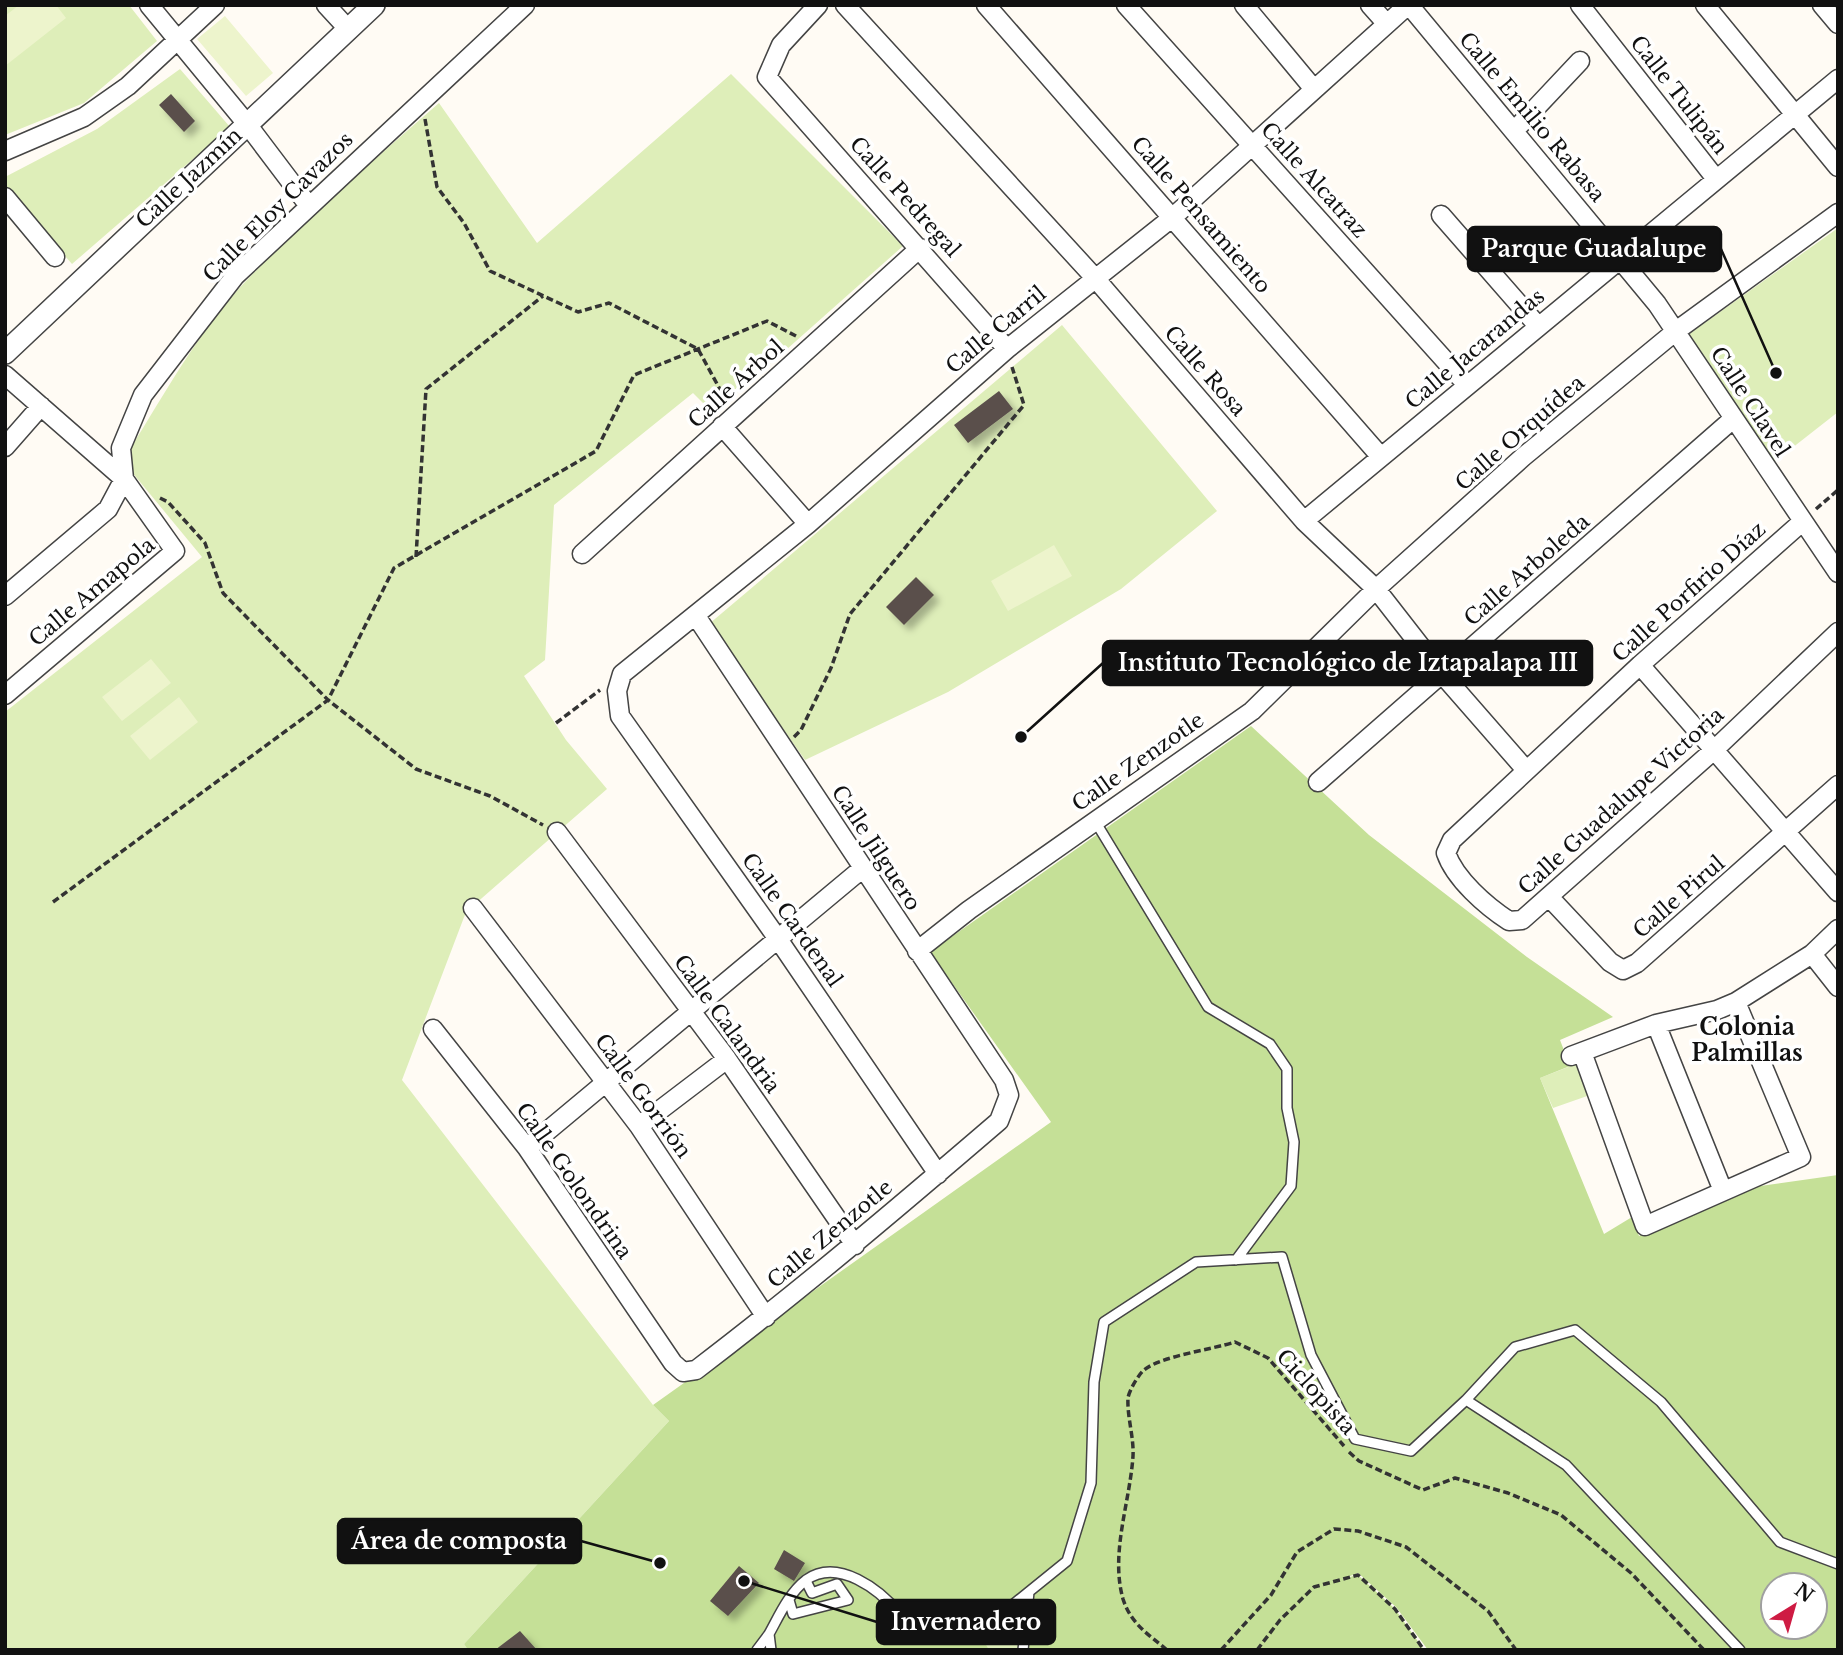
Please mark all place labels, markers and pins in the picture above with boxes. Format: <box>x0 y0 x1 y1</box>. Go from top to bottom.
callout: Parque Guadalupe <box>1468 227 1721 271</box>
callout: Instituto Tecnológico de Iztapalapa III <box>1103 641 1592 685</box>
callout: Área de composta <box>338 1519 581 1563</box>
callout: Invernadero <box>877 1600 1055 1644</box>

